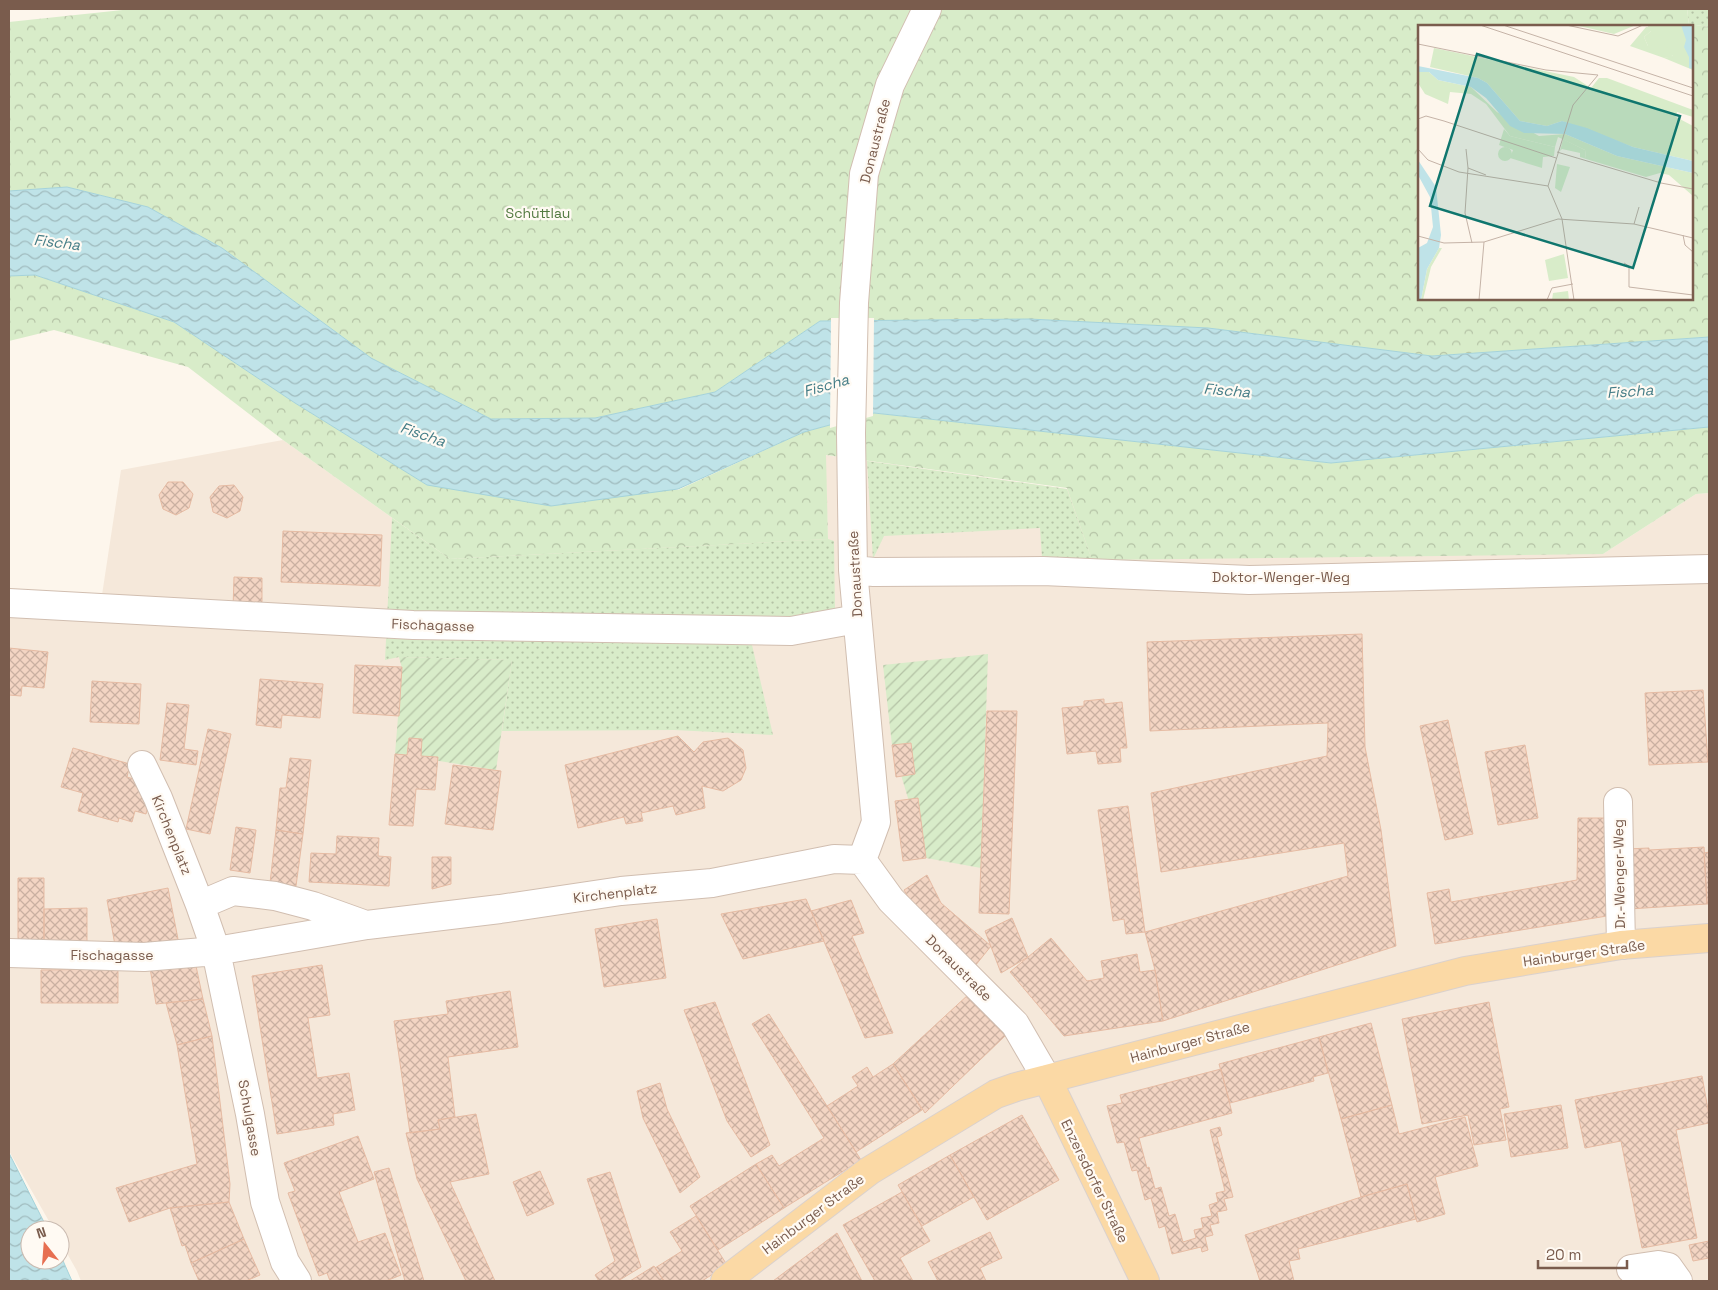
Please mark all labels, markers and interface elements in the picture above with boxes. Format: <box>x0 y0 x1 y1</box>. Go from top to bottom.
inset map <box>1418 25 1693 300</box>
street label: Donaustraße <box>856 97 894 185</box>
park label: Schüttlau <box>506 204 570 222</box>
water label: Fischa <box>33 230 82 254</box>
water label: Fischa <box>801 369 851 401</box>
water label: Fischa <box>1203 379 1251 402</box>
water label: Fischa <box>1606 380 1654 402</box>
water label: Fischa <box>398 417 448 451</box>
street label: Donaustraße <box>844 530 866 618</box>
street label: Doktor-Wenger-Weg <box>1212 568 1350 586</box>
street label: Fischagasse <box>391 615 475 635</box>
street label: Kirchenplatz <box>148 792 196 878</box>
street label: Dr.-Wenger-Weg <box>1609 819 1629 929</box>
street label: Kirchenplatz <box>572 879 658 907</box>
street label: Donaustraße <box>922 931 996 1005</box>
street label: Hainburger Straße <box>1522 936 1646 970</box>
street label: Fischagasse <box>70 946 154 964</box>
street label: Hainburger Straße <box>1128 1017 1252 1067</box>
street label: Schulgasse <box>234 1078 266 1158</box>
street label: Enzersdorfer Straße <box>1057 1116 1133 1246</box>
street label: Hainburger Straße <box>758 1170 868 1258</box>
north arrow <box>20 1220 70 1270</box>
text: N <box>34 1223 48 1243</box>
scale bar <box>1538 1238 1627 1270</box>
text: 20 m <box>1546 1245 1581 1264</box>

